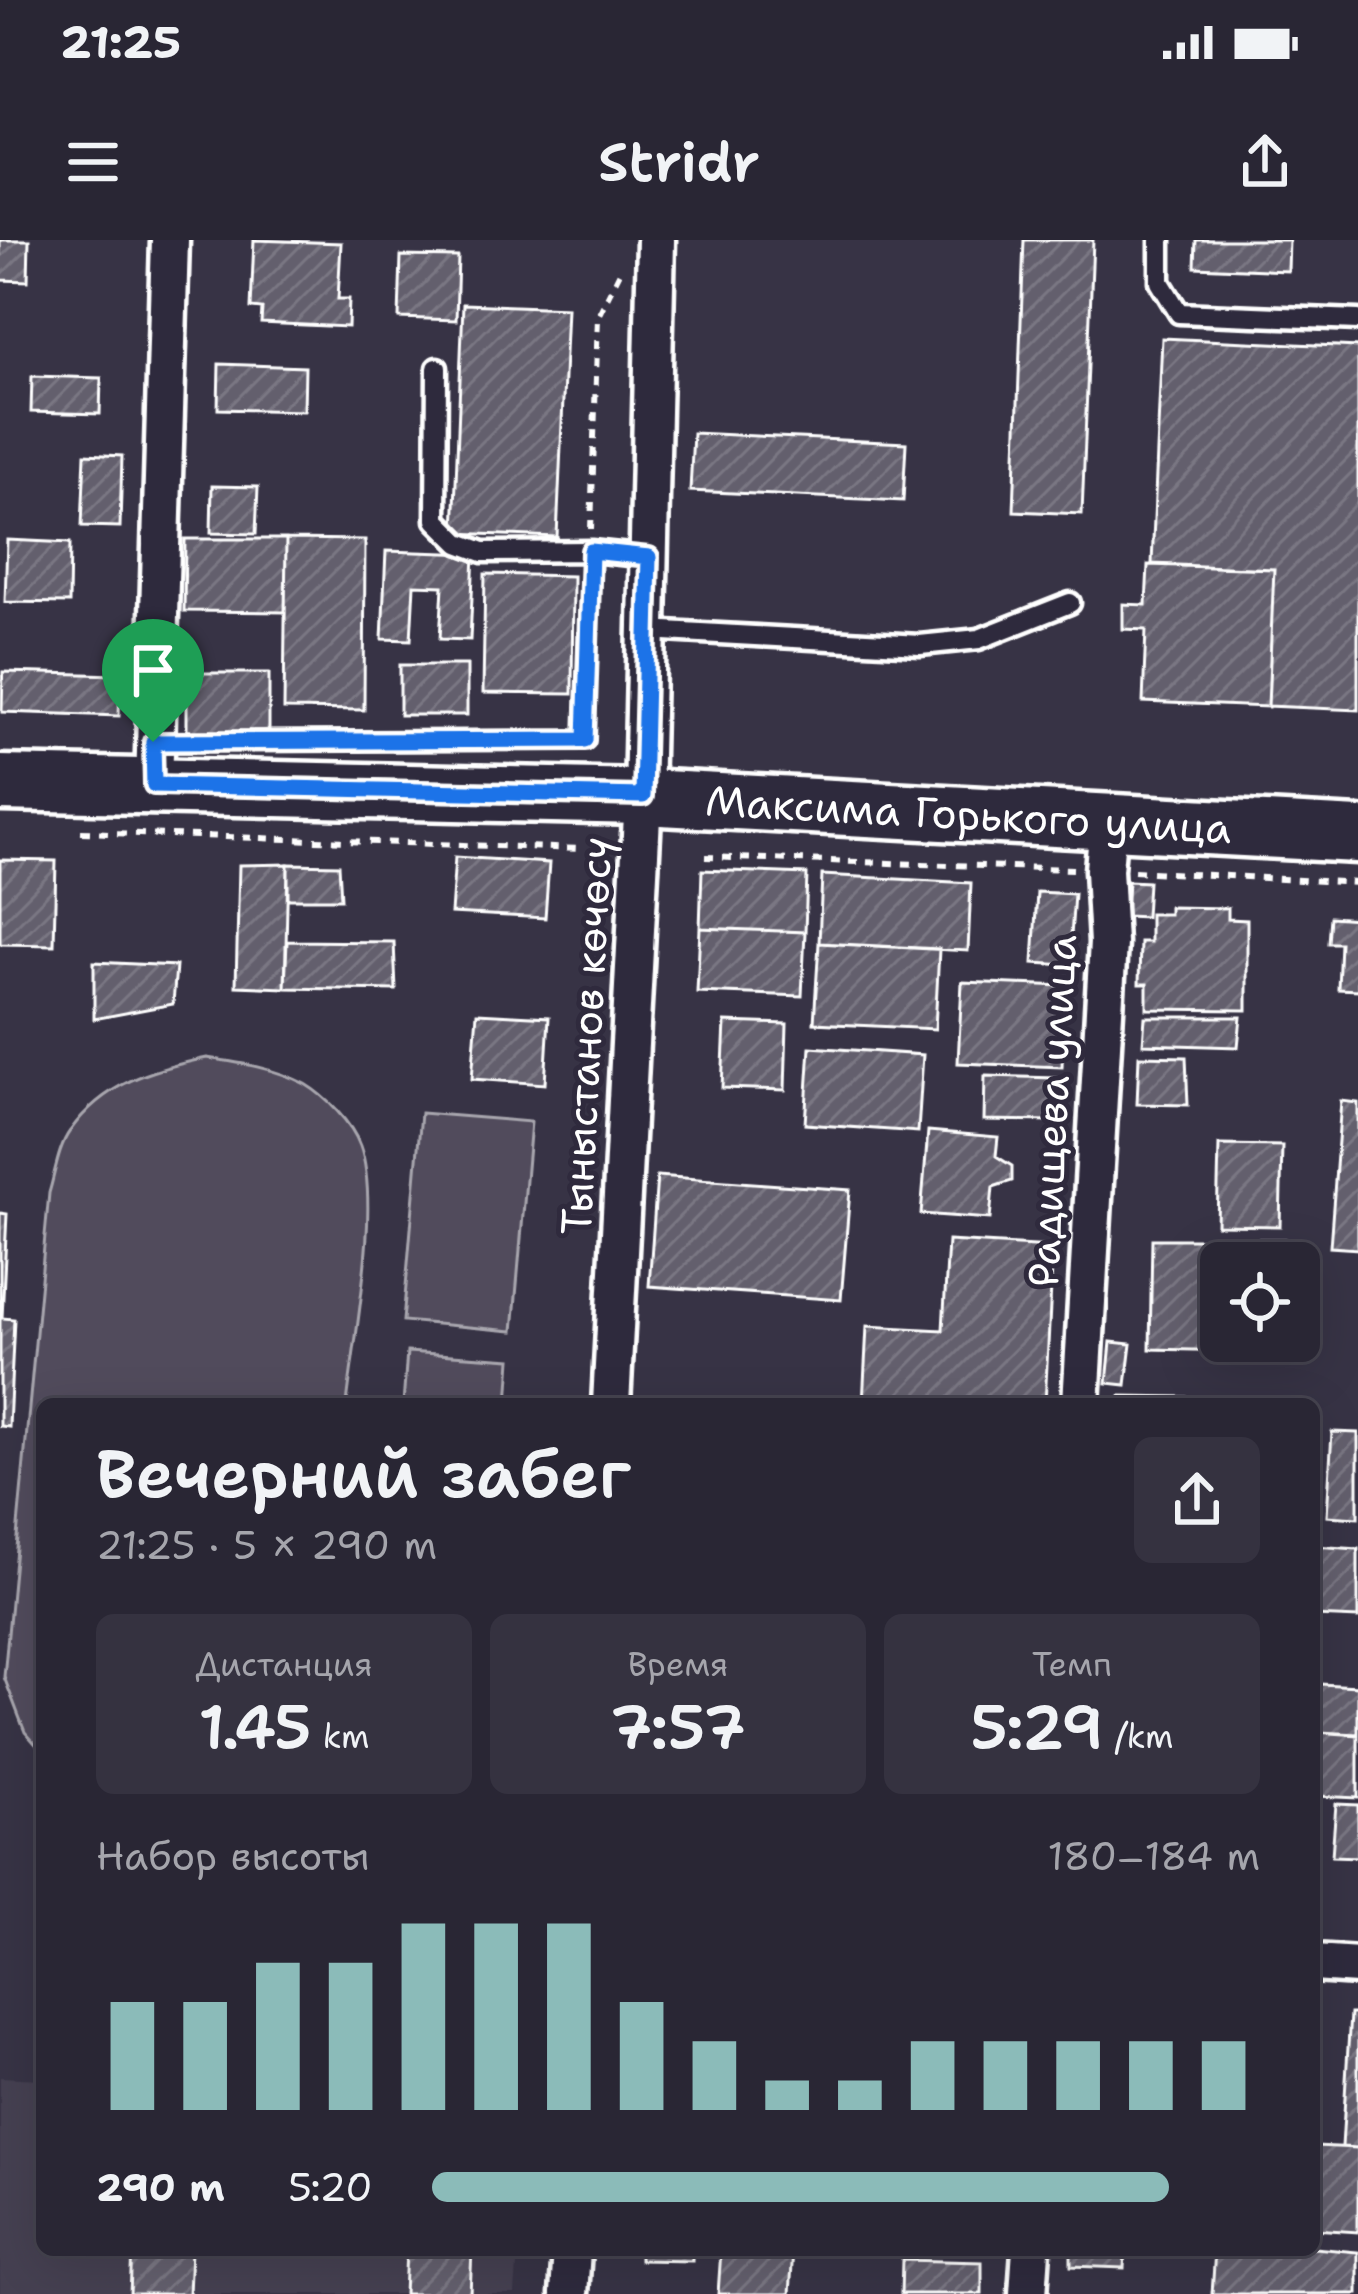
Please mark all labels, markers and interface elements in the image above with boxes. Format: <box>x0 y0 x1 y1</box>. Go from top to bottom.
text: 21:25 <box>60 12 181 72</box>
text: Stridr <box>598 126 760 198</box>
icon: menu <box>60 129 126 195</box>
icon: share <box>1232 129 1298 195</box>
pin <box>102 619 204 742</box>
icon: arrive <box>120 637 186 703</box>
street label: Максима Горького улица <box>704 772 1233 856</box>
street label: Тыныстанов көчөсү <box>548 836 624 1236</box>
street label: Радищева улица <box>1015 933 1089 1289</box>
map controls <box>1200 1242 1320 1362</box>
button: locate <box>1200 1242 1320 1362</box>
text: Вечерний забег <box>96 1430 631 1518</box>
button: share <box>1134 1437 1260 1563</box>
text: 21:25 · 5 × 290 m <box>96 1519 437 1571</box>
text: Дистанция <box>195 1642 373 1687</box>
text: Время <box>628 1642 728 1687</box>
text: Темп <box>1032 1642 1112 1687</box>
text: 1.45 <box>199 1687 311 1767</box>
text: 7:57 <box>610 1687 746 1767</box>
text: 5:29 <box>970 1687 1103 1767</box>
text: km <box>311 1714 369 1759</box>
text: /km <box>1103 1714 1174 1759</box>
text: Набор высоты <box>96 1830 370 1882</box>
text: 180–184 m <box>1048 1830 1260 1882</box>
text: 290 m <box>96 2161 225 2213</box>
text: 5:20 <box>288 2161 372 2213</box>

